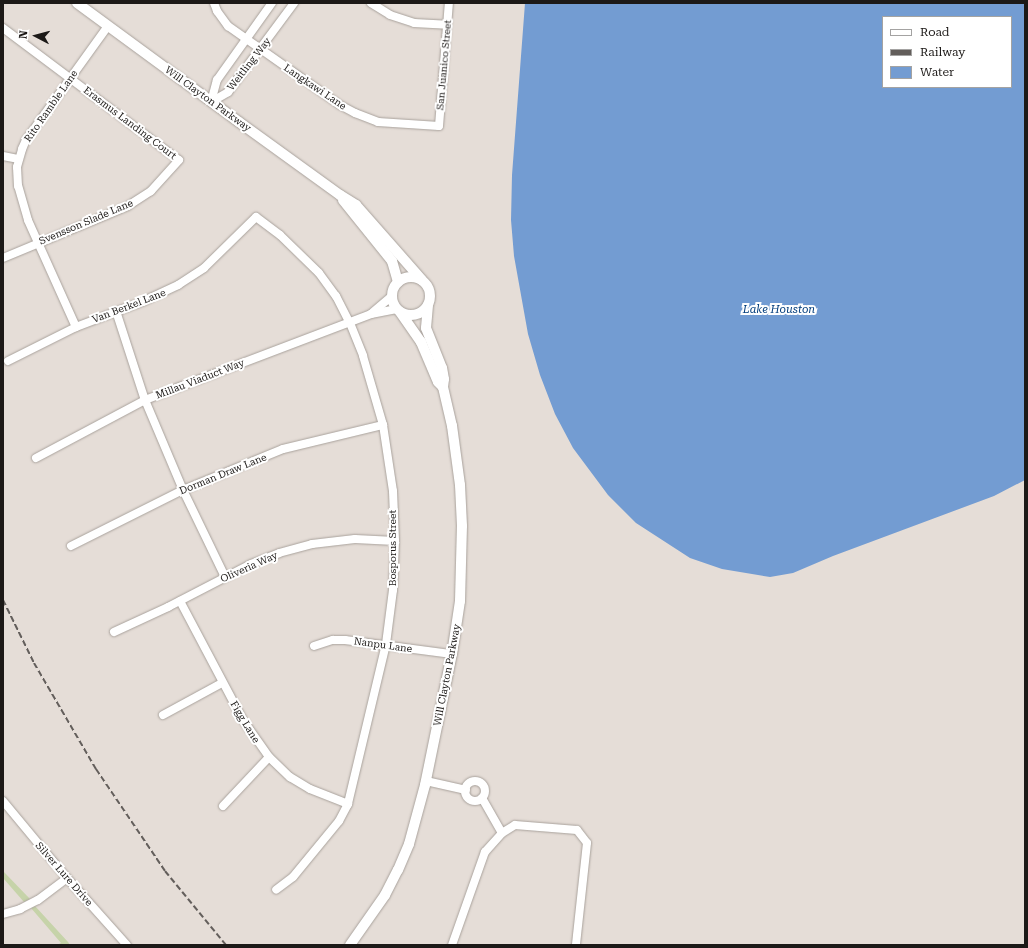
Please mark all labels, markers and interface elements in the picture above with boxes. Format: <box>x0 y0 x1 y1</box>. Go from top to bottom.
north arrow <box>16 16 56 56</box>
legend <box>882 16 1012 88</box>
street label: San Juanico Street <box>434 19 454 111</box>
text: Road <box>920 25 949 39</box>
text: N <box>17 30 30 40</box>
street label: Weitling Way <box>225 35 273 93</box>
text: Railway <box>920 45 965 59</box>
street label: Langkawi Lane <box>282 62 348 112</box>
street label: Will Clayton Parkway <box>163 64 253 134</box>
text: Water <box>920 65 954 79</box>
street label: Rito Ramble Lane <box>22 68 80 144</box>
street label: Erasmus Landing Court <box>81 84 179 162</box>
street label: Svensson Slade Lane <box>37 197 135 247</box>
street label: Van Berkel Lane <box>91 286 167 326</box>
water label: Lake Houston <box>743 303 815 317</box>
street label: Millau Viaduct Way <box>154 357 246 401</box>
street label: Dorman Draw Lane <box>178 451 268 497</box>
street label: Bosporus Street <box>387 510 399 586</box>
street label: Oliveria Way <box>219 549 279 585</box>
street label: Will Clayton Parkway <box>431 623 463 727</box>
street label: Nanpu Lane <box>353 635 413 655</box>
street label: Figg Lane <box>228 699 262 745</box>
street label: Silver Lure Drive <box>33 840 95 908</box>

